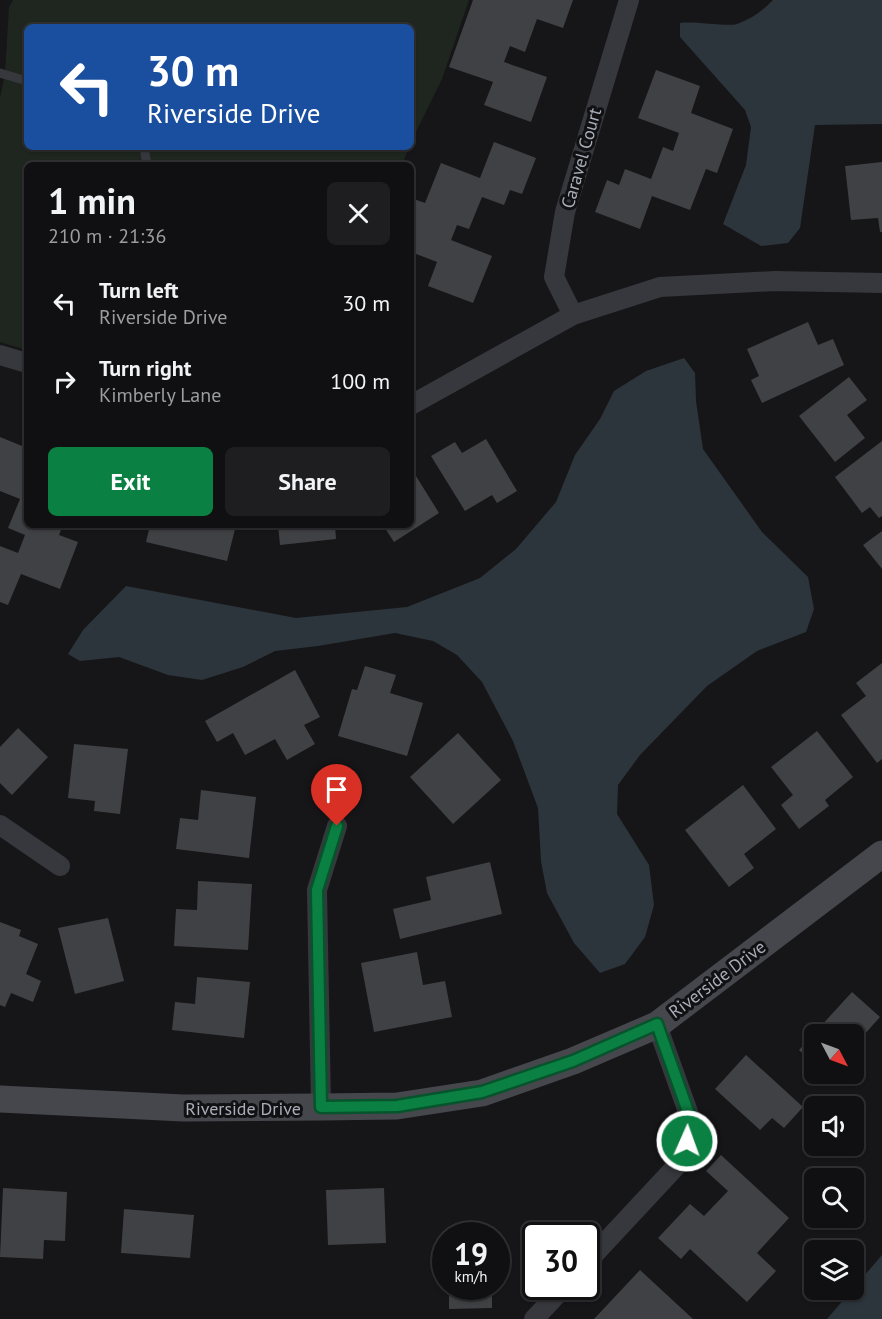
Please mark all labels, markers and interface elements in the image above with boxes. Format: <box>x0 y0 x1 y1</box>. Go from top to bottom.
text: 30 m <box>147 43 239 98</box>
icon: left <box>48 48 126 126</box>
text: Riverside Drive <box>147 96 320 130</box>
street label: Caravel Court <box>556 105 606 211</box>
text: 1 min <box>48 177 136 224</box>
button: close <box>327 182 390 245</box>
text: 210 m · 21:36 <box>48 223 166 249</box>
text: Turn left <box>99 276 179 304</box>
icon: left <box>48 287 81 320</box>
text: 30 m <box>342 289 390 317</box>
text: Riverside Drive <box>99 304 228 330</box>
text: Turn right <box>99 354 191 382</box>
icon: right <box>48 365 81 398</box>
text: 100 m <box>330 367 390 395</box>
text: Kimberly Lane <box>99 382 221 408</box>
button: Exit <box>48 447 213 516</box>
button: Share <box>225 447 390 516</box>
pin <box>311 764 362 826</box>
icon: arrive <box>320 773 353 806</box>
street label: Riverside Drive <box>664 935 770 1023</box>
north arrow <box>804 1024 864 1084</box>
map controls <box>804 1024 864 1300</box>
button: sound <box>804 1096 864 1156</box>
street label: Riverside Drive <box>185 1097 301 1120</box>
position arrow <box>655 1109 719 1173</box>
button: search <box>804 1168 864 1228</box>
speed limit sign: 30 <box>522 1222 600 1300</box>
text: 19 <box>454 1234 488 1273</box>
button: layers <box>804 1240 864 1300</box>
text: km/h <box>455 1267 487 1286</box>

